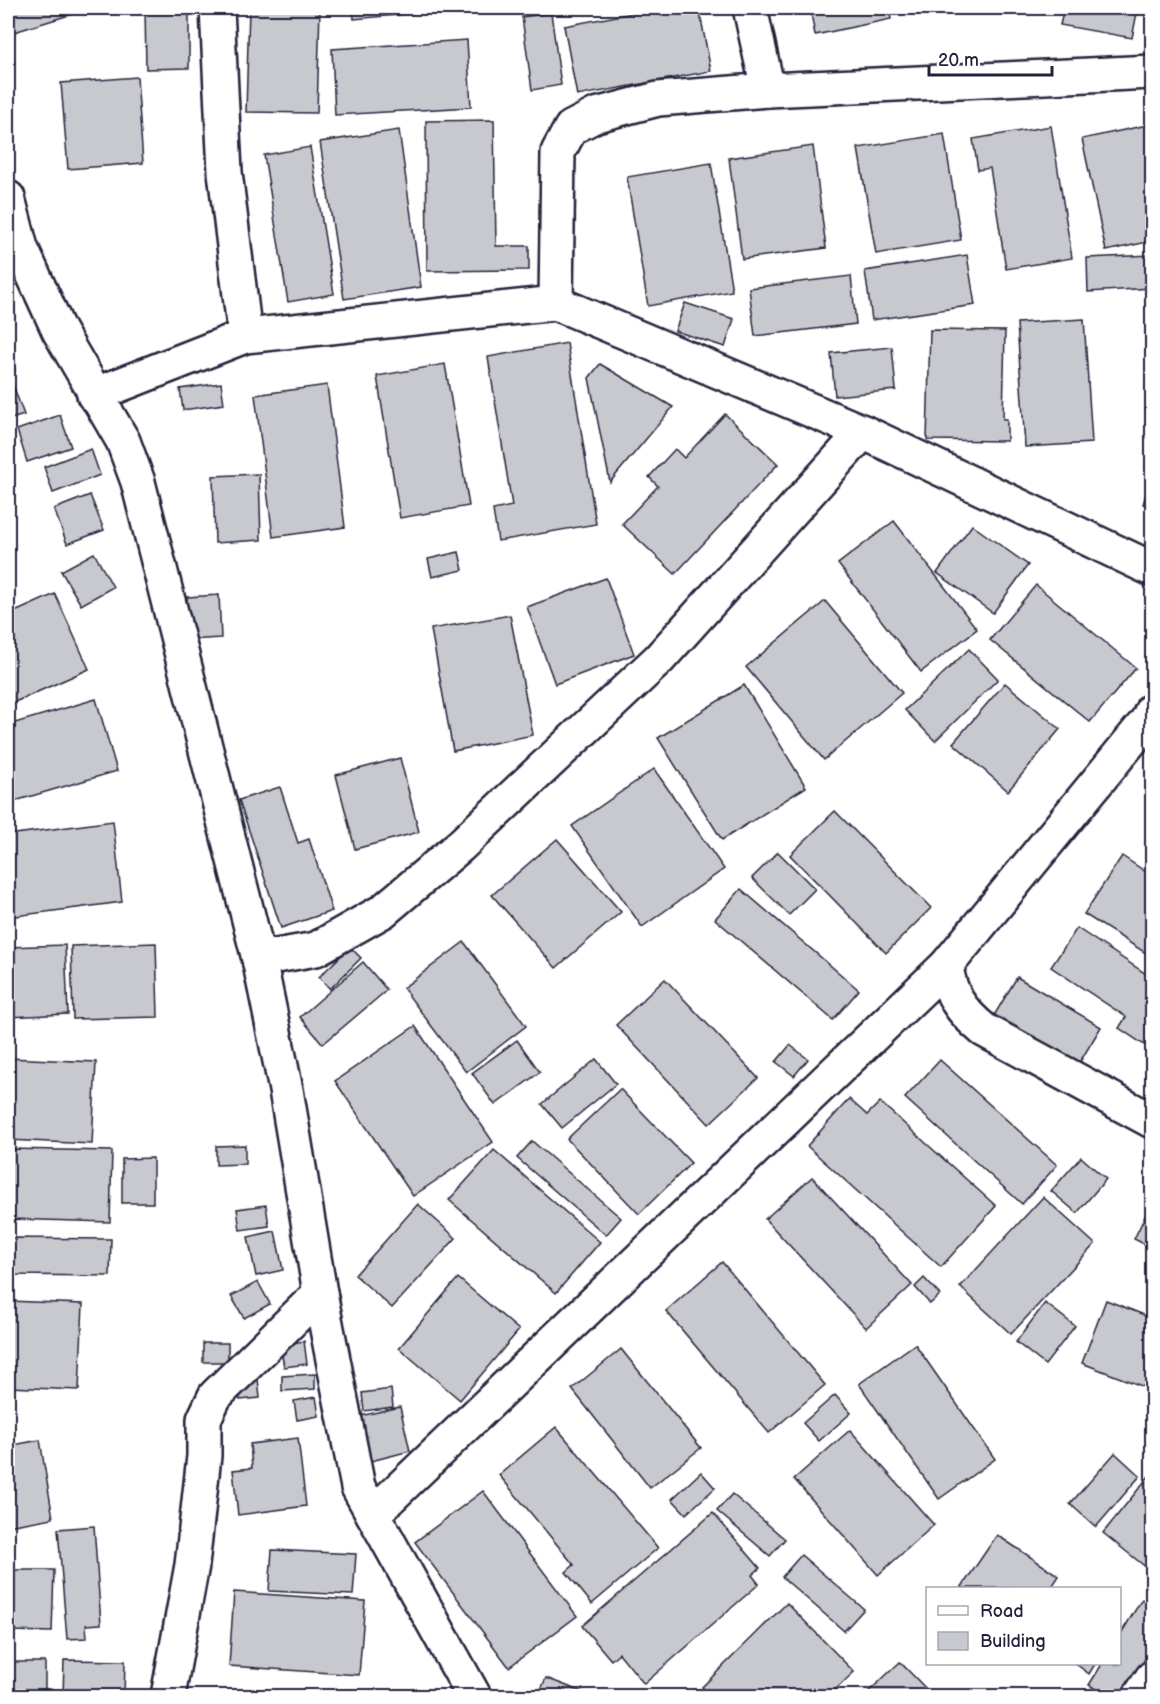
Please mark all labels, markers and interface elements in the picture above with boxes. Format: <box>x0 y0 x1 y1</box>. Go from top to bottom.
scale bar <box>929 39 1052 77</box>
text: 20 m <box>938 50 979 71</box>
legend <box>926 1587 1121 1665</box>
text: Road <box>980 1601 1024 1622</box>
text: Building <box>980 1631 1046 1652</box>

